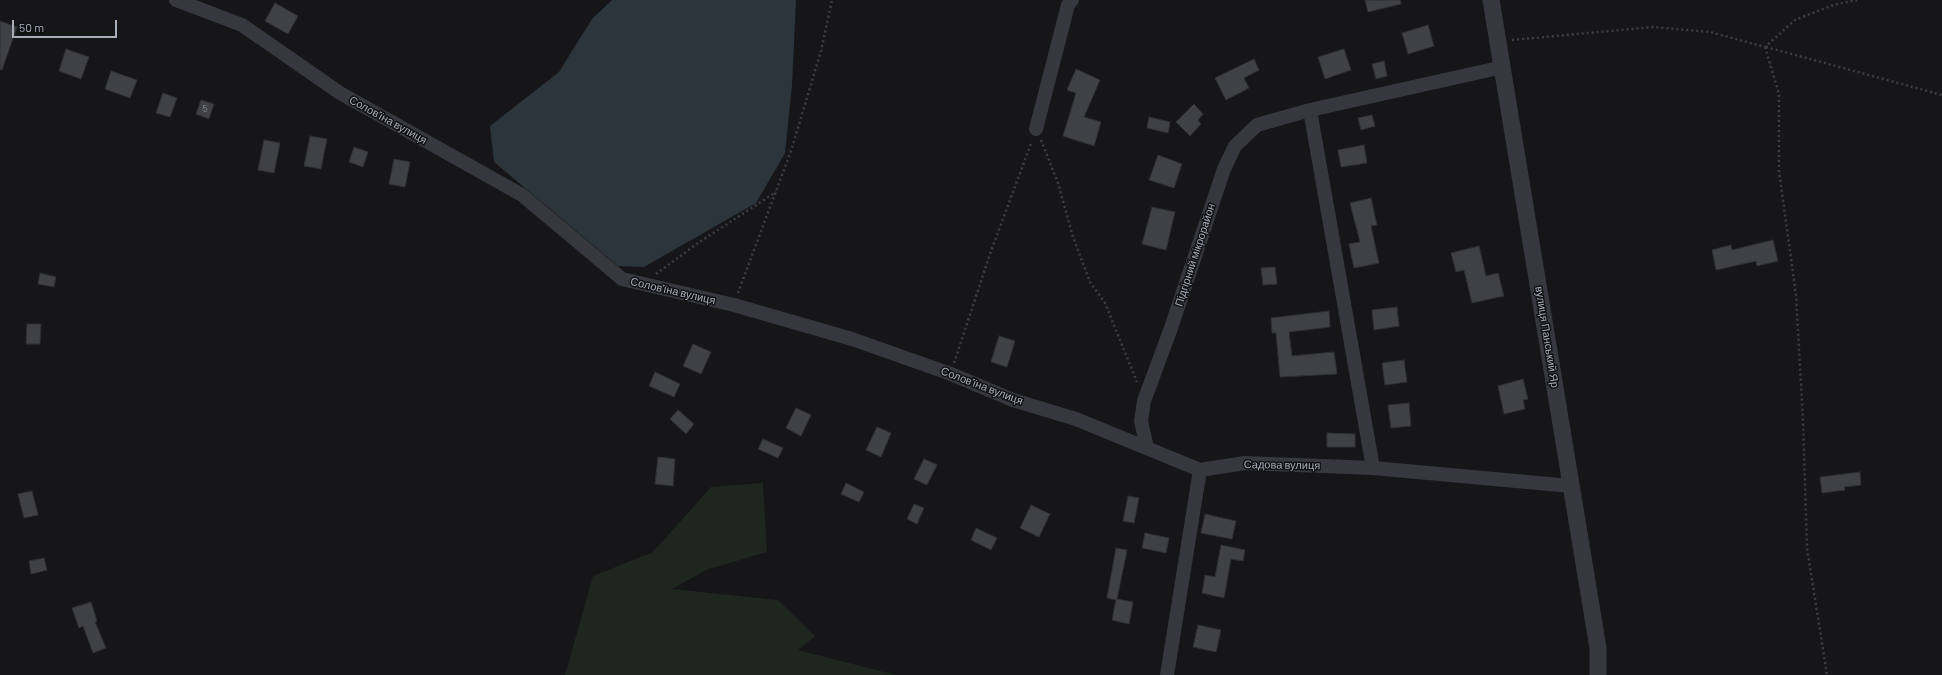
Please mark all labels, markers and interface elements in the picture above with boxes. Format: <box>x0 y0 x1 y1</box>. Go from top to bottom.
scale bar <box>14 12 119 38</box>
text: 50 m <box>19 20 44 34</box>
street label: Солов'їна вулиця <box>347 93 429 147</box>
house number: 5 <box>203 104 207 114</box>
street label: Підгірний мікрорайон <box>1172 202 1218 308</box>
street label: Солов'їна вулиця <box>629 275 717 307</box>
street label: вулиця Панський Яр <box>1532 285 1562 389</box>
street label: Солов'їна вулиця <box>939 364 1025 408</box>
street label: Садова вулиця <box>1244 458 1320 472</box>

